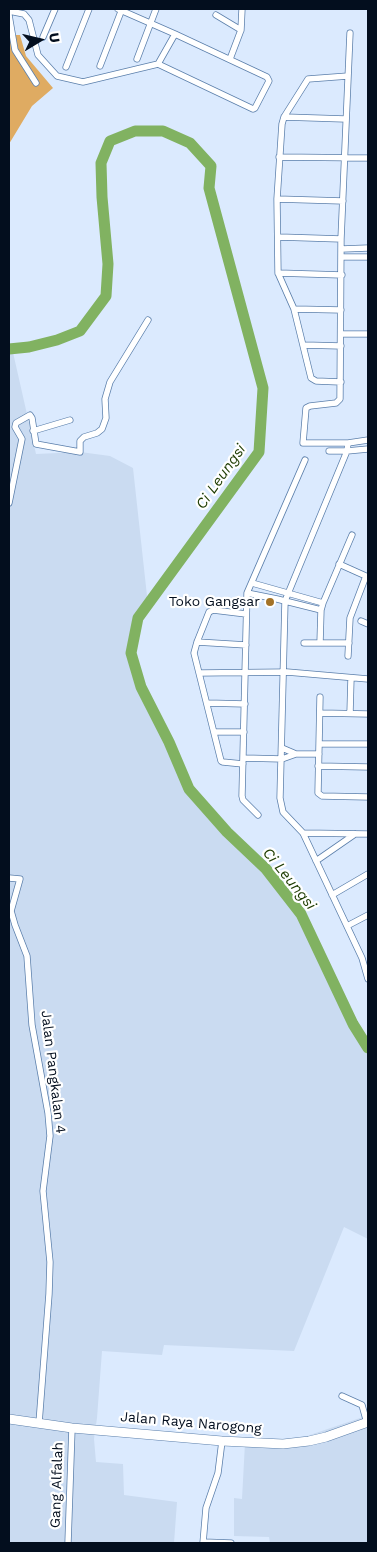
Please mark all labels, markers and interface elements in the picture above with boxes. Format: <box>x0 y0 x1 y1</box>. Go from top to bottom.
north arrow <box>15 15 65 65</box>
text: U <box>46 31 63 44</box>
water label: Ci Leungsi <box>192 441 250 513</box>
place label: Toko Gangsar <box>169 594 260 610</box>
marker: Toko Gangsar <box>264 596 276 608</box>
water label: Ci Leungsi <box>258 844 320 914</box>
street label: Jalan Pangkalan 4 <box>37 1010 69 1134</box>
street label: Jalan Raya Narogong <box>120 1408 262 1438</box>
street label: Gang Alfalah <box>47 1442 67 1528</box>

